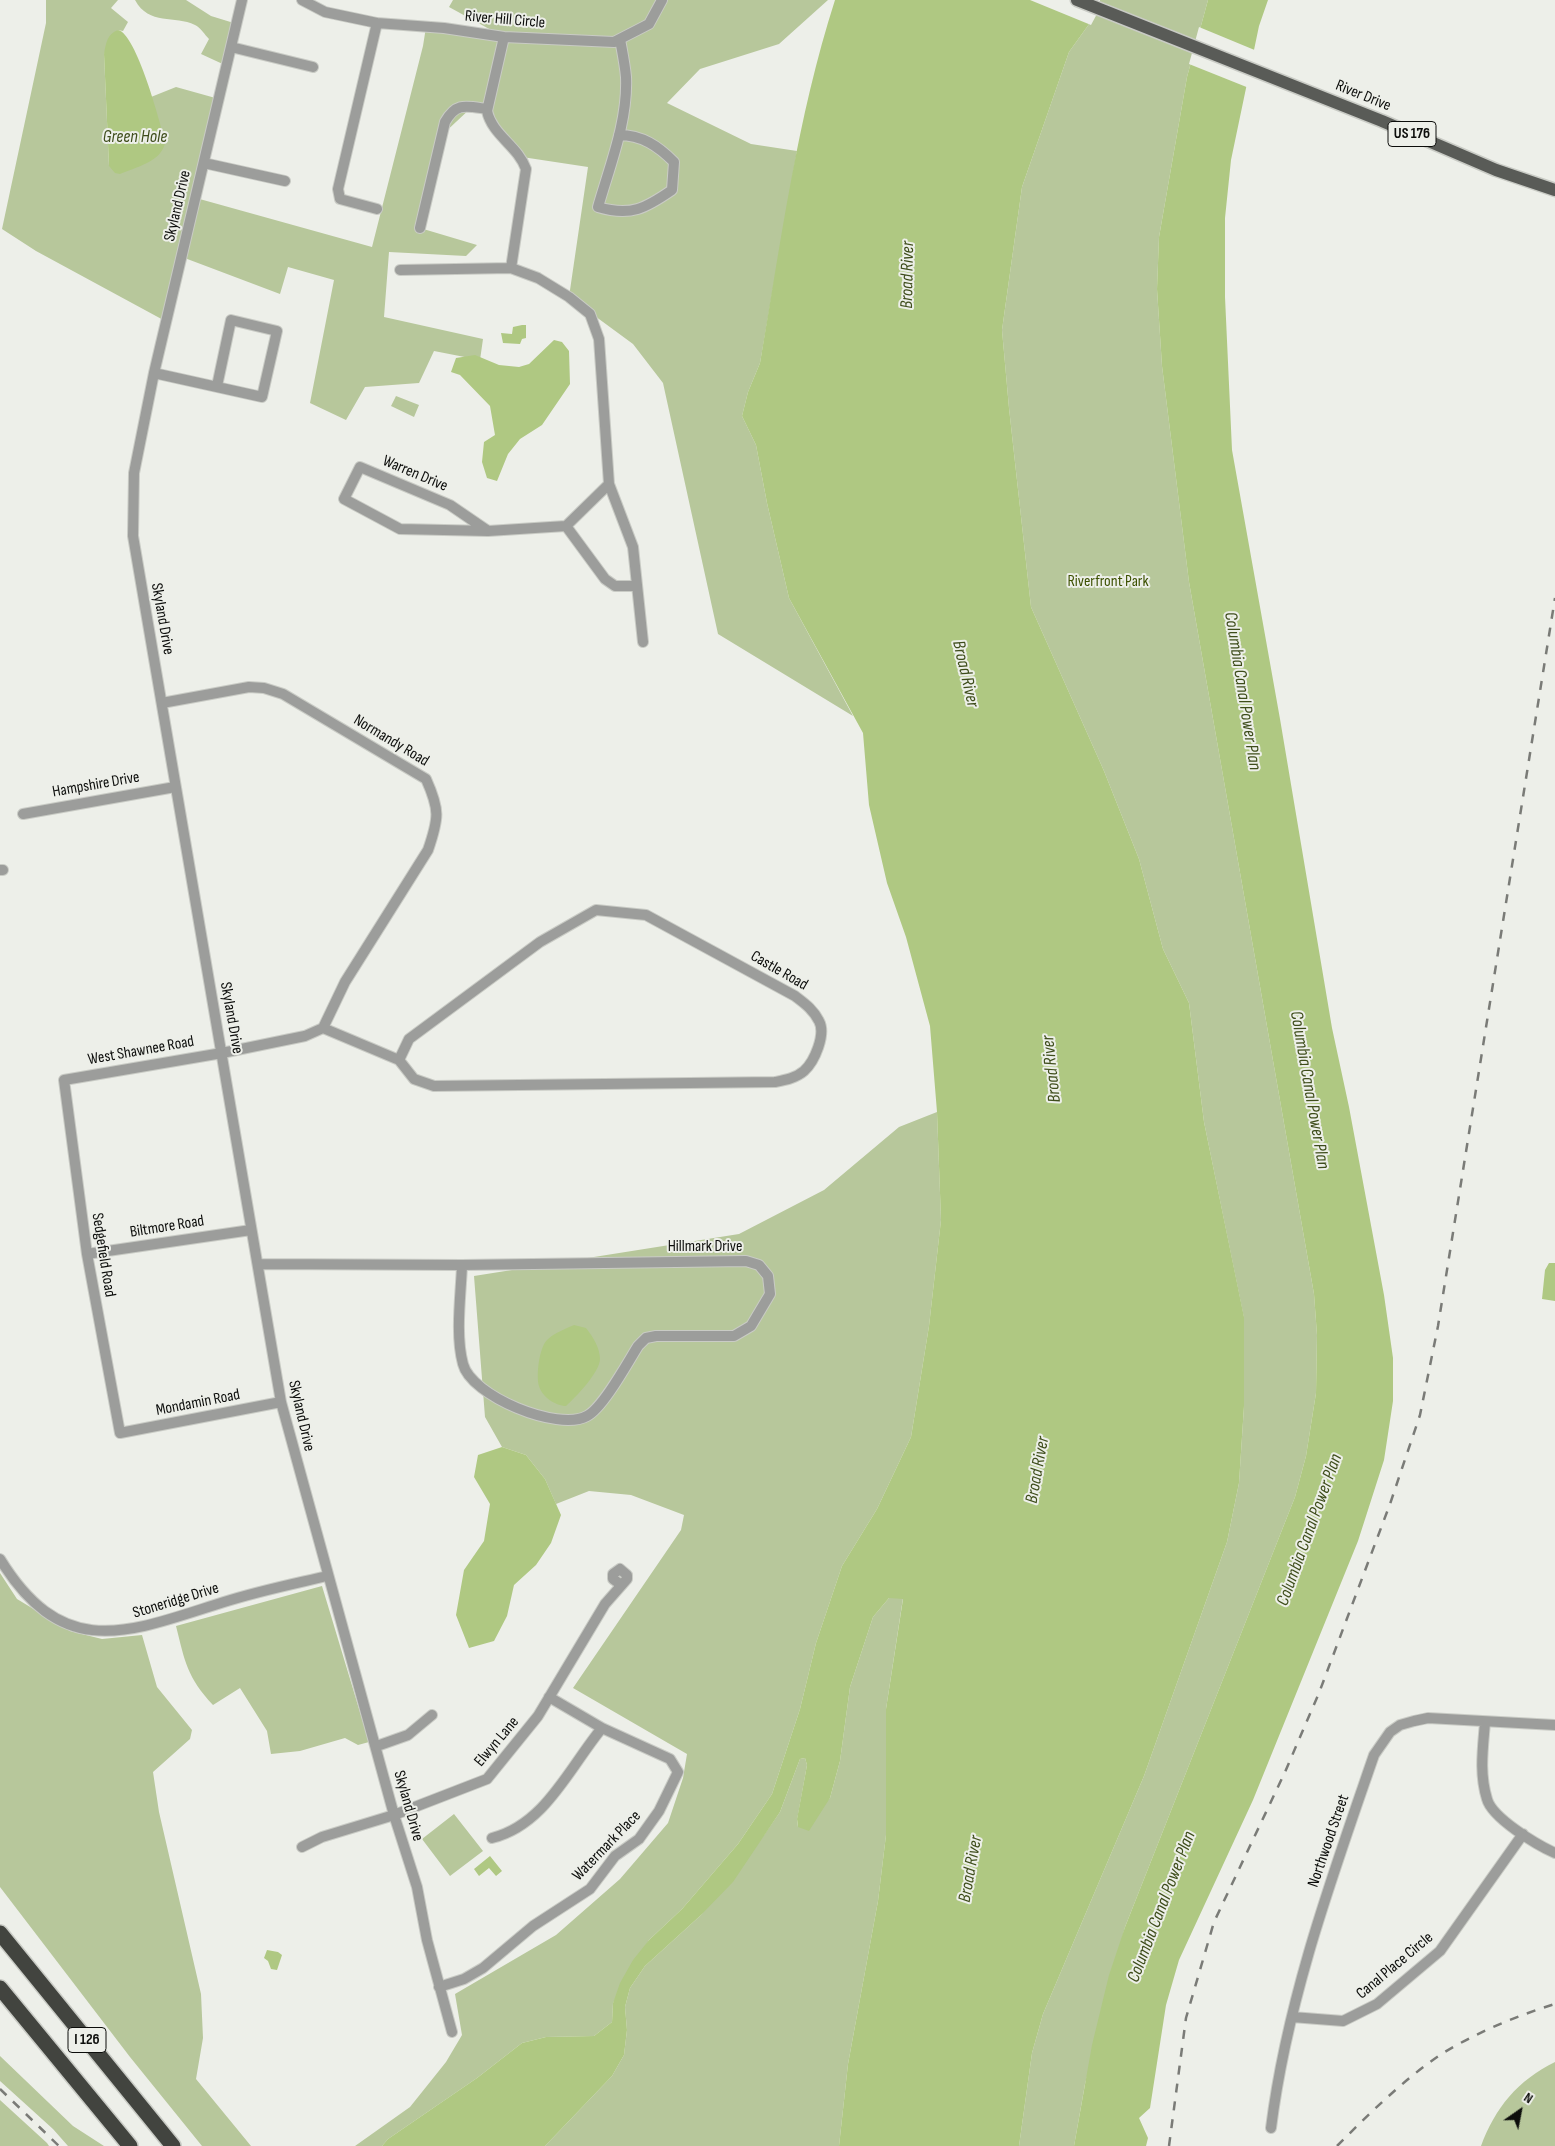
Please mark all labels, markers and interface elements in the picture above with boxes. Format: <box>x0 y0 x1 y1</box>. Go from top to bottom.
street label: River Hill Circle <box>464 7 546 33</box>
street label: River Drive <box>1333 76 1393 116</box>
road number: US 176 <box>1388 122 1436 146</box>
water label: Green Hole <box>103 126 167 148</box>
street label: Skyland Drive <box>161 169 195 243</box>
water label: Broad River <box>897 241 919 309</box>
street label: Warren Drive <box>380 452 450 496</box>
park label: Riverfront Park <box>1067 572 1149 592</box>
street label: Skyland Drive <box>146 582 178 656</box>
water label: Columbia Canal Power Plan <box>1219 610 1265 772</box>
water label: Broad River <box>947 639 983 709</box>
street label: Normandy Road <box>350 711 432 771</box>
street label: Hampshire Drive <box>51 768 141 802</box>
street label: Castle Road <box>747 947 811 995</box>
street label: Skyland Drive <box>215 981 247 1055</box>
water label: Columbia Canal Power Plan <box>1284 1009 1334 1171</box>
street label: West Shawnee Road <box>86 1032 196 1070</box>
water label: Broad River <box>1038 1034 1066 1104</box>
street label: Sedgefield Road <box>87 1212 119 1298</box>
street label: Biltmore Road <box>129 1212 205 1242</box>
street label: Hillmark Drive <box>668 1237 742 1257</box>
street label: Skyland Drive <box>284 1379 318 1453</box>
street label: Mondamin Road <box>154 1385 242 1421</box>
water label: Broad River <box>1021 1435 1055 1505</box>
water label: Columbia Canal Power Plan <box>1272 1451 1348 1609</box>
street label: Stoneridge Drive <box>131 1579 221 1623</box>
street label: Elwyn Lane <box>471 1713 523 1771</box>
street label: Skyland Drive <box>389 1769 427 1843</box>
street label: Northwood Street <box>1304 1792 1354 1890</box>
street label: Watermark Place <box>569 1807 645 1885</box>
water label: Columbia Canal Power Plan <box>1123 1828 1201 1986</box>
water label: Broad River <box>954 1834 988 1904</box>
street label: Canal Place Circle <box>1353 1928 1437 2004</box>
road number: I 126 <box>68 2028 106 2052</box>
north arrow <box>1495 2086 1545 2136</box>
text: N <box>1521 2089 1536 2107</box>

